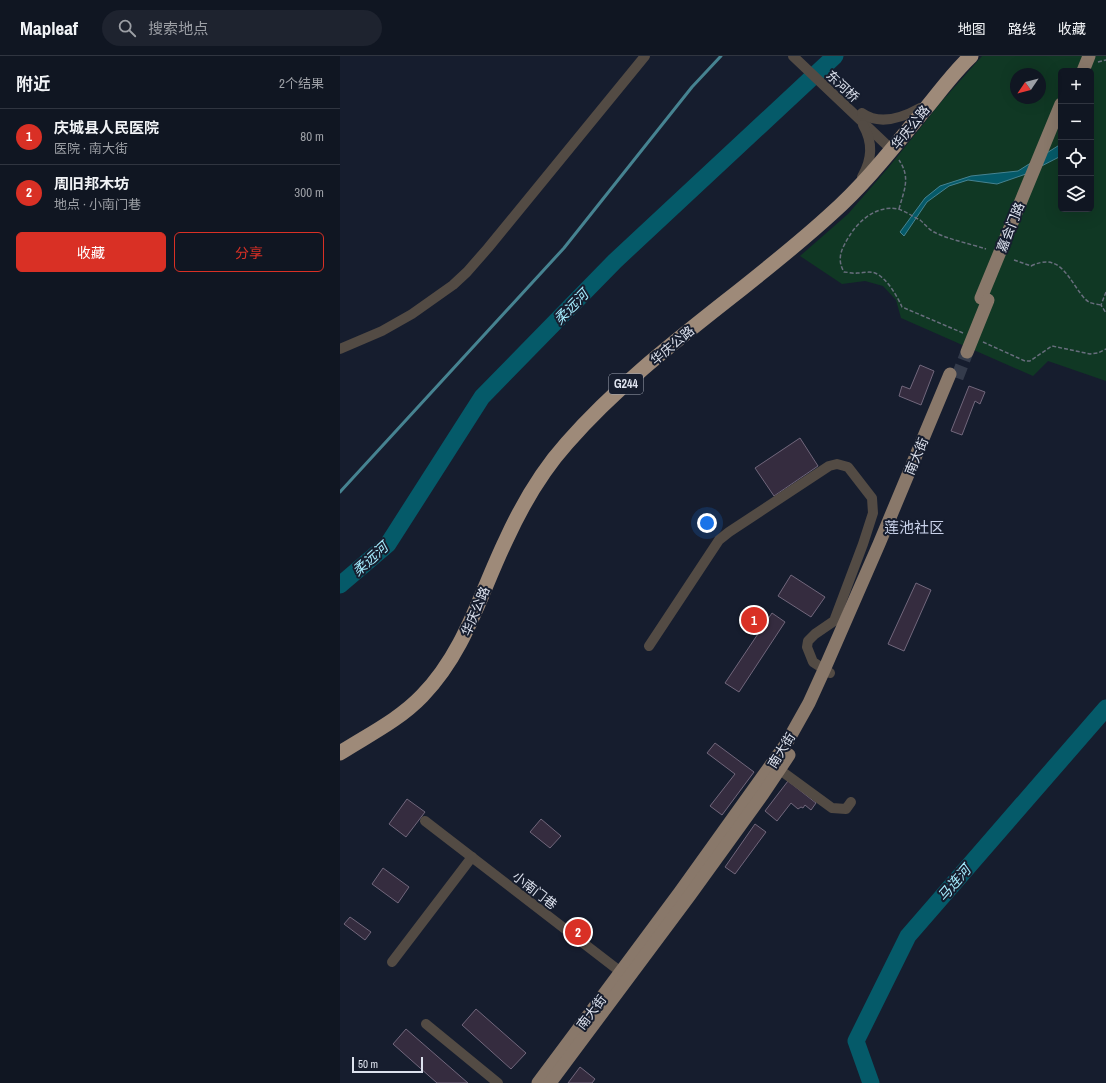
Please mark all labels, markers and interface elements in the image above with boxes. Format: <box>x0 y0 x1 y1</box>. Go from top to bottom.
search box <box>102 10 382 46</box>
text: Mapleaf <box>20 15 78 41</box>
icon: search <box>116 17 138 39</box>
text: 搜索地点 <box>148 18 208 39</box>
text: 地图 <box>958 20 986 38</box>
text: 路线 <box>1008 20 1036 38</box>
text: 收藏 <box>1058 20 1086 38</box>
street label: 东河桥 <box>823 67 863 106</box>
north arrow <box>1010 68 1046 104</box>
map controls <box>1058 68 1094 212</box>
button: + <box>1058 68 1094 104</box>
text: 附近 <box>16 72 50 95</box>
text: 2个结果 <box>279 75 324 92</box>
street label: 华庆公路 <box>887 102 933 153</box>
button: − <box>1058 104 1094 140</box>
text: 庆城县人民医院 <box>54 117 159 138</box>
text: 1 <box>26 128 32 145</box>
text: 80 m <box>300 128 324 145</box>
text: 医院 · 南大街 <box>54 140 128 157</box>
button: locate <box>1058 140 1094 176</box>
text: 周旧邦木坊 <box>54 173 129 194</box>
button: layers <box>1058 176 1094 212</box>
text: 2 <box>26 184 32 201</box>
text: 300 m <box>294 184 324 201</box>
text: 地点 · 小南门巷 <box>54 196 141 213</box>
street label: 嘉会门路 <box>993 200 1028 254</box>
button: 收藏 <box>16 232 166 272</box>
button: 分享 <box>174 232 324 272</box>
water label: 柔远河 <box>550 283 594 328</box>
street label: 华庆公路 <box>647 322 698 369</box>
road number: G244 <box>609 374 643 394</box>
street label: 南大街 <box>901 435 932 477</box>
your location <box>697 513 717 533</box>
district label: 莲池社区 <box>884 517 944 538</box>
water label: 柔远河 <box>348 536 394 580</box>
street label: 华庆公路 <box>457 584 493 638</box>
pin: 1 <box>741 605 767 635</box>
street label: 南大街 <box>764 729 799 771</box>
water label: 马连河 <box>933 859 977 905</box>
street label: 小南门巷 <box>509 868 560 913</box>
pin: 2 <box>565 917 591 947</box>
street label: 南大街 <box>573 992 610 1033</box>
scale bar <box>352 1055 423 1074</box>
text: 50 m <box>358 1057 378 1071</box>

